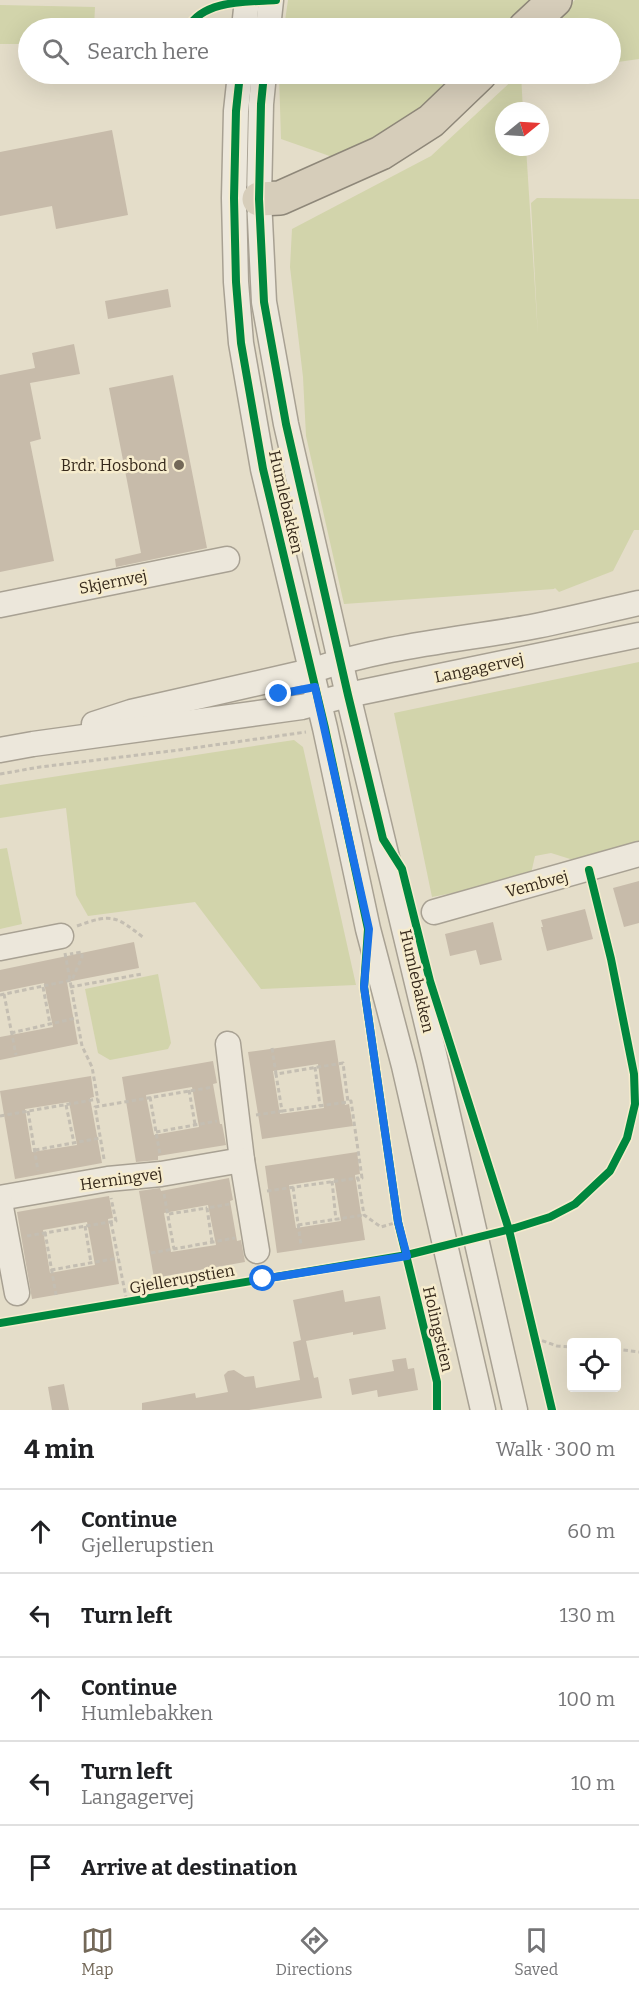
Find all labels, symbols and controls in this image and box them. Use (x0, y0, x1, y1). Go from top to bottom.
search box (18, 18, 621, 84)
icon: search (39, 35, 72, 68)
text: Search here (87, 38, 209, 65)
north arrow (495, 102, 549, 156)
street label: Humlebakken (265, 448, 307, 556)
place label: Brdr. Hosbond (61, 456, 168, 475)
marker: Brdr. Hosbond (172, 458, 186, 472)
street label: Skjernvej (77, 566, 149, 598)
street label: Langagervej (433, 649, 525, 687)
route end (265, 680, 291, 706)
street label: Vembvej (504, 867, 570, 901)
street label: Humlebakken (396, 927, 438, 1035)
street label: Herningvej (79, 1164, 163, 1194)
street label: Gjellerupstien (128, 1260, 236, 1298)
route start (249, 1265, 275, 1291)
street label: Holingstien (419, 1284, 457, 1374)
map controls (567, 1338, 621, 1392)
button: locate (567, 1338, 621, 1392)
text: 4 min (24, 1434, 94, 1465)
text: Walk · 300 m (496, 1437, 615, 1461)
text: Continue (81, 1506, 177, 1533)
icon: ahead (24, 1515, 57, 1548)
text: 60 m (567, 1519, 615, 1543)
text: Gjellerupstien (81, 1533, 214, 1557)
icon: left (24, 1599, 57, 1632)
text: Turn left (81, 1602, 173, 1629)
text: 130 m (560, 1603, 615, 1627)
text: Continue (81, 1674, 177, 1701)
icon: ahead (24, 1683, 57, 1716)
text: 100 m (558, 1687, 615, 1711)
text: Humlebakken (81, 1701, 213, 1725)
text: Turn left (81, 1758, 173, 1785)
icon: left (24, 1767, 57, 1800)
text: 10 m (571, 1771, 615, 1795)
text: Langagervej (81, 1785, 194, 1809)
icon: arrive (24, 1851, 57, 1884)
text: Arrive at destination (81, 1854, 297, 1881)
tab: Map (81, 1924, 114, 1979)
tab: Directions (276, 1924, 353, 1979)
tab: Saved (514, 1924, 558, 1979)

